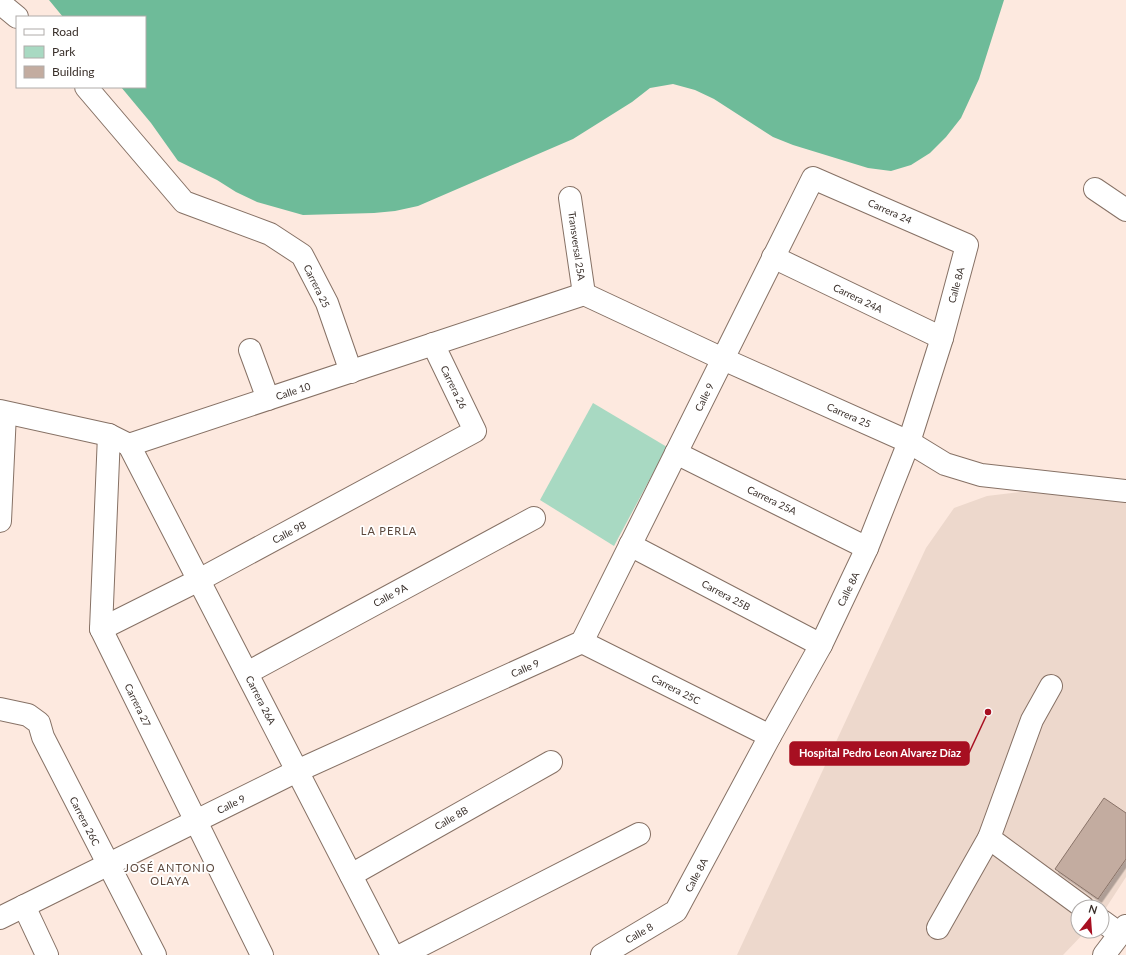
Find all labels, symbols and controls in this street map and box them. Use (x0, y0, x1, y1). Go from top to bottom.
legend (16, 16, 146, 88)
text: Road (52, 24, 79, 39)
text: Park (52, 44, 76, 59)
text: Building (52, 64, 95, 79)
street label: Carrera 24 (866, 196, 914, 226)
street label: Transversal 25A (566, 211, 588, 282)
street label: Carrera 25 (301, 262, 333, 310)
street label: Calle 8A (945, 265, 967, 304)
street label: Carrera 24A (831, 281, 885, 315)
street label: Carrera 26 (438, 363, 470, 411)
street label: Calle 10 (274, 380, 312, 402)
street label: Calle 9 (692, 381, 716, 413)
street label: Carrera 25 (825, 400, 873, 430)
street label: Carrera 25A (745, 483, 799, 517)
street label: Calle 9B (270, 518, 308, 546)
district label: LA PERLA (361, 524, 417, 537)
street label: Calle 8A (835, 570, 862, 608)
street label: Carrera 25B (700, 577, 752, 613)
street label: Calle 9A (371, 581, 409, 609)
street label: Calle 9 (509, 656, 541, 680)
street label: Carrera 25C (649, 672, 703, 707)
street label: Carrera 26A (244, 673, 279, 727)
street label: Carrera 27 (122, 681, 154, 729)
callout: Hospital Pedro Leon Alvarez Díaz (790, 742, 969, 765)
text: Hospital Pedro Leon Alvarez Díaz (799, 746, 961, 759)
street label: Calle 9 (215, 792, 247, 816)
street label: Carrera 26C (68, 794, 103, 848)
street label: Calle 8B (432, 804, 470, 832)
street label: Calle 8A (682, 856, 710, 894)
district label: JOSÉ ANTONIO OLAYA (124, 861, 216, 887)
north arrow (1070, 899, 1110, 939)
text: N (1087, 902, 1099, 916)
street label: Calle 8 (623, 920, 655, 946)

